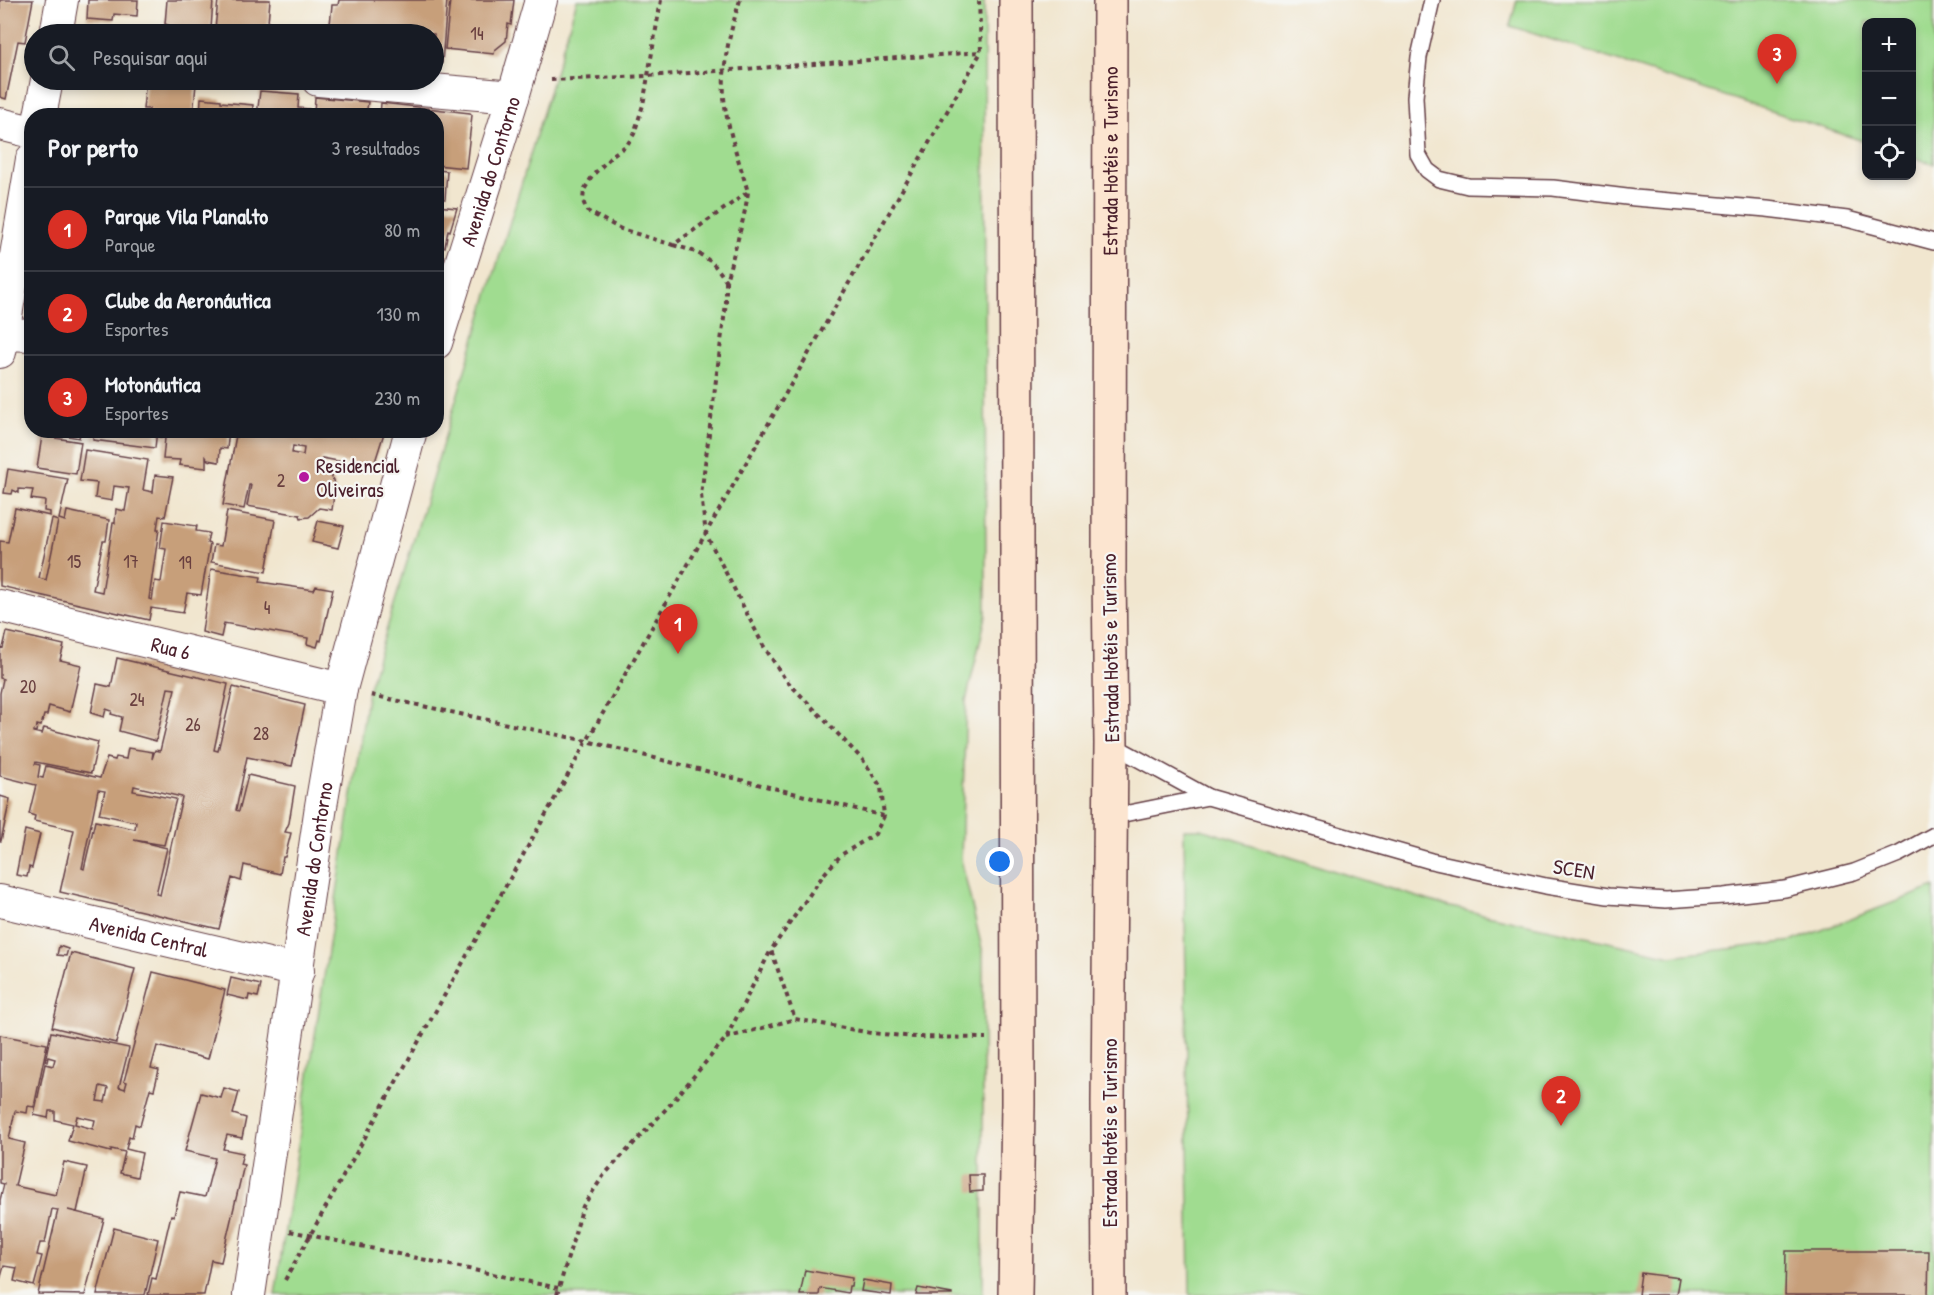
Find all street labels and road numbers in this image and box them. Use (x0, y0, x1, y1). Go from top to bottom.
street label: Estrada Hotéis e Turismo (1095, 67, 1124, 255)
street label: Avenida do Contorno (453, 93, 527, 250)
street label: Estrada Hotéis e Turismo (1094, 553, 1126, 743)
street label: Rua 6 (148, 629, 194, 666)
street label: Avenida do Contorno (288, 780, 339, 938)
street label: SCEN (1551, 851, 1597, 887)
street label: Avenida Central (87, 908, 212, 964)
street label: Estrada Hotéis e Turismo (1095, 1039, 1124, 1227)

